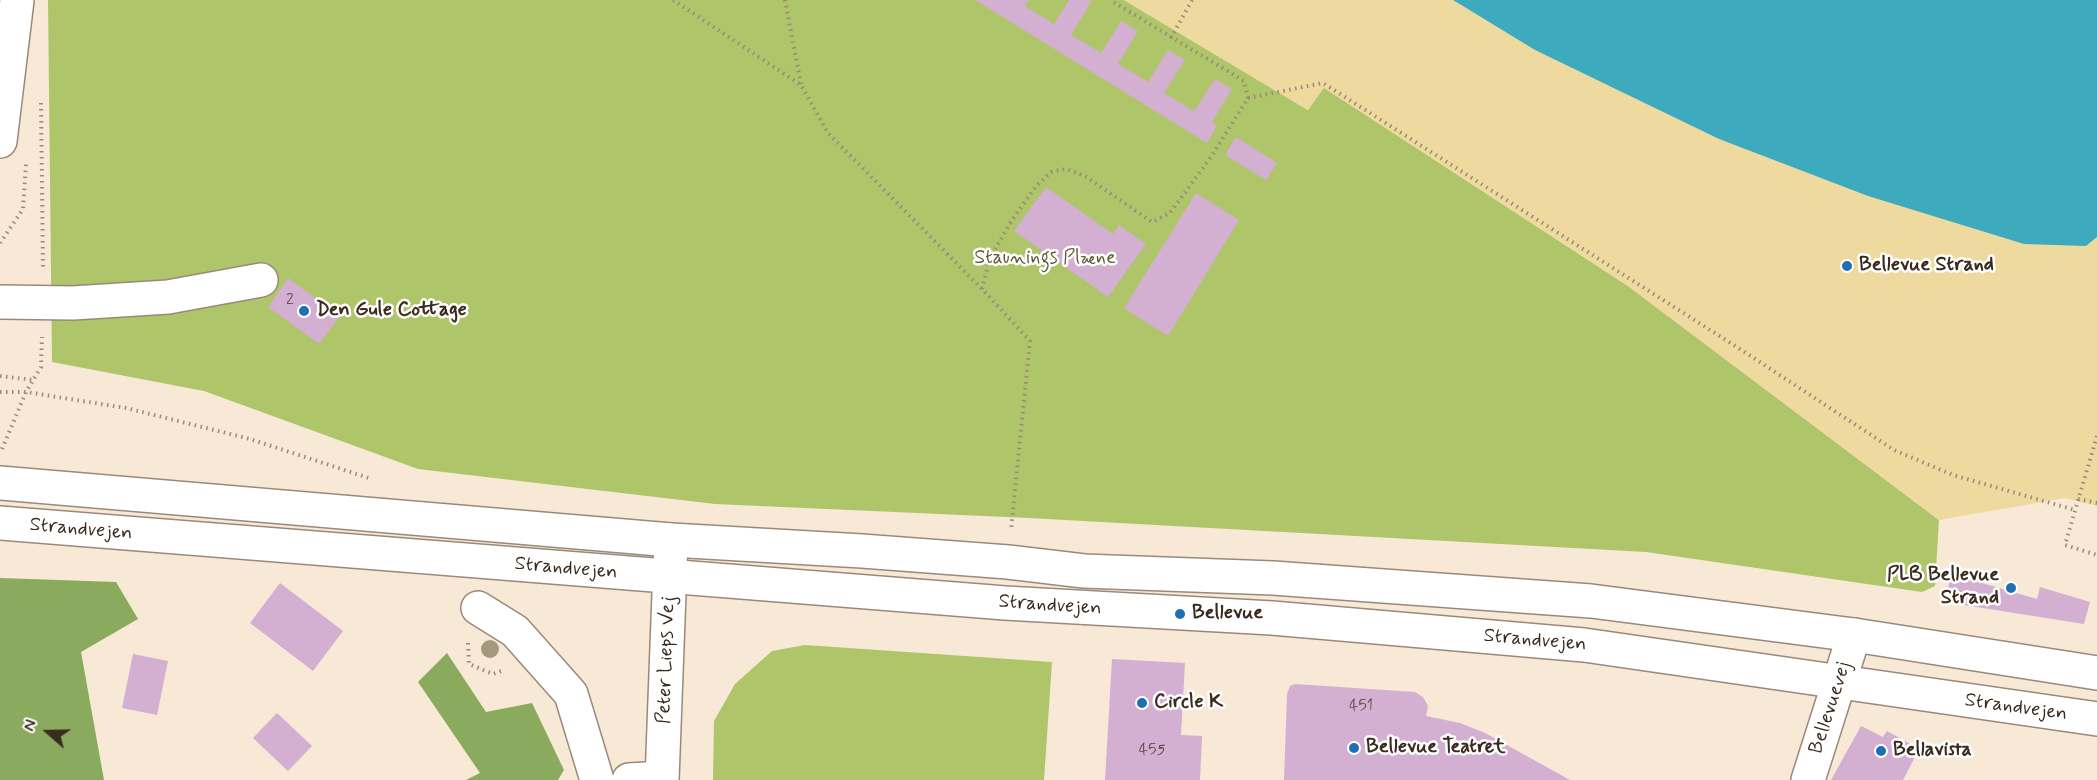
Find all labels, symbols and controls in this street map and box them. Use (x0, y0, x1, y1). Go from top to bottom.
park label: Staunings Plæne (974, 247, 1116, 271)
place label: Bellevue Strand (1859, 254, 1994, 278)
marker: Bellevue Strand (1840, 259, 1854, 273)
house number: 2 (286, 291, 294, 311)
place label: Den Gule Cottage (316, 299, 467, 323)
marker: Den Gule Cottage (297, 304, 311, 318)
street label: Strandvejen (29, 514, 133, 546)
street label: Strandvejen (514, 553, 618, 585)
place label: PLB Bellevue Strand (1887, 564, 1999, 611)
marker: PLB Bellevue Strand (2004, 581, 2018, 595)
street label: Strandvejen (998, 590, 1102, 622)
street label: Peter Lieps Vej (653, 596, 681, 724)
place label: Bellevue (1192, 602, 1263, 626)
marker: Bellevue (1173, 607, 1187, 621)
street label: Strandvejen (1483, 625, 1587, 657)
street label: Bellevuevej (1805, 659, 1857, 757)
street label: Strandvejen (1963, 689, 2069, 727)
place label: Circle K (1154, 691, 1223, 715)
marker: Circle K (1135, 696, 1149, 710)
house number: 451 (1349, 697, 1373, 717)
north arrow (18, 702, 78, 762)
text: N (19, 717, 42, 734)
place label: Bellevue Teatret (1366, 736, 1505, 760)
place label: Bellavista (1893, 739, 1972, 763)
house number: 455 (1139, 741, 1165, 761)
marker: Bellevue Teatret (1347, 741, 1361, 755)
marker: Bellavista (1874, 744, 1888, 758)

